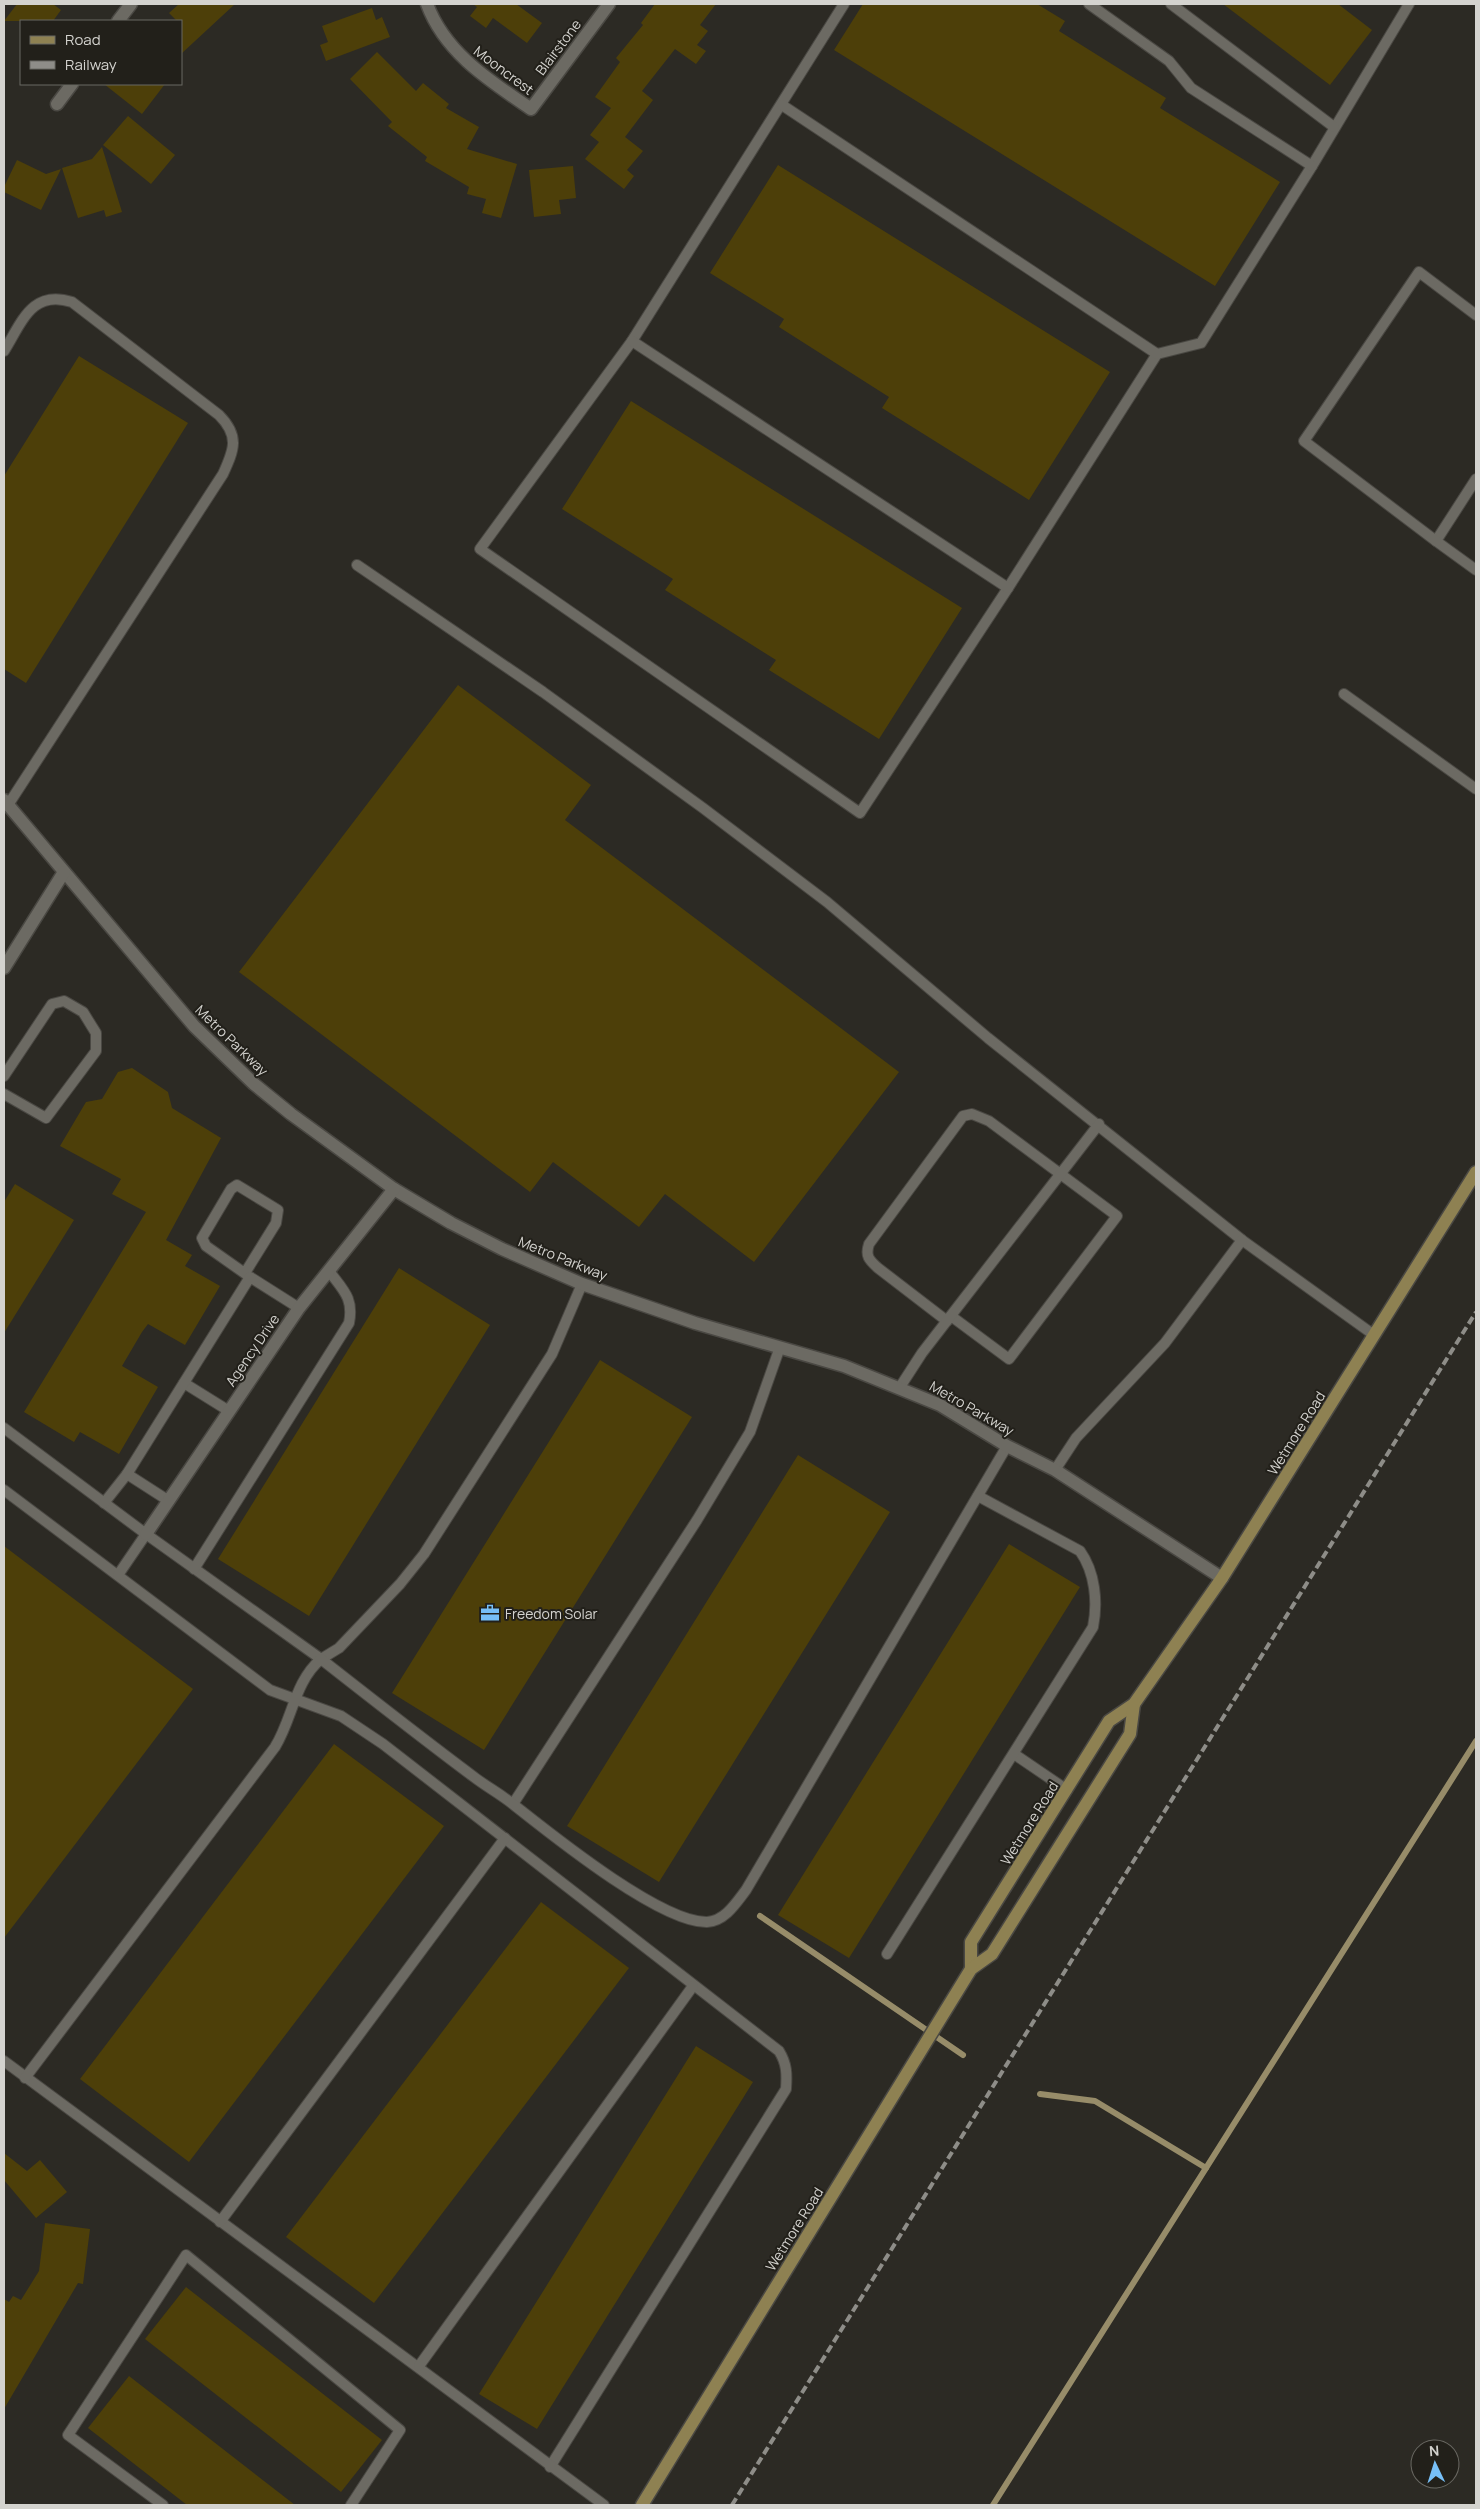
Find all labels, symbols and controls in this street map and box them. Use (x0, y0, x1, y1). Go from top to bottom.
street label: Blairstone (531, 15, 585, 79)
legend (20, 20, 182, 85)
text: Road (65, 29, 101, 50)
street label: Mooncrest (470, 41, 538, 99)
text: Railway (65, 54, 117, 75)
street label: Metro Parkway (191, 1000, 273, 1080)
street label: Metro Parkway (516, 1231, 611, 1285)
street label: Agency Drive (221, 1310, 283, 1390)
street label: Metro Parkway (926, 1376, 1018, 1440)
street label: Wetmore Road (1263, 1388, 1329, 1478)
office icon: Freedom Solar (479, 1602, 501, 1624)
place label: Freedom Solar (505, 1604, 598, 1623)
street label: Wetmore Road (996, 1778, 1062, 1868)
street label: Wetmore Road (761, 2184, 827, 2274)
north arrow (1410, 2439, 1460, 2489)
text: N (1428, 2441, 1440, 2460)

